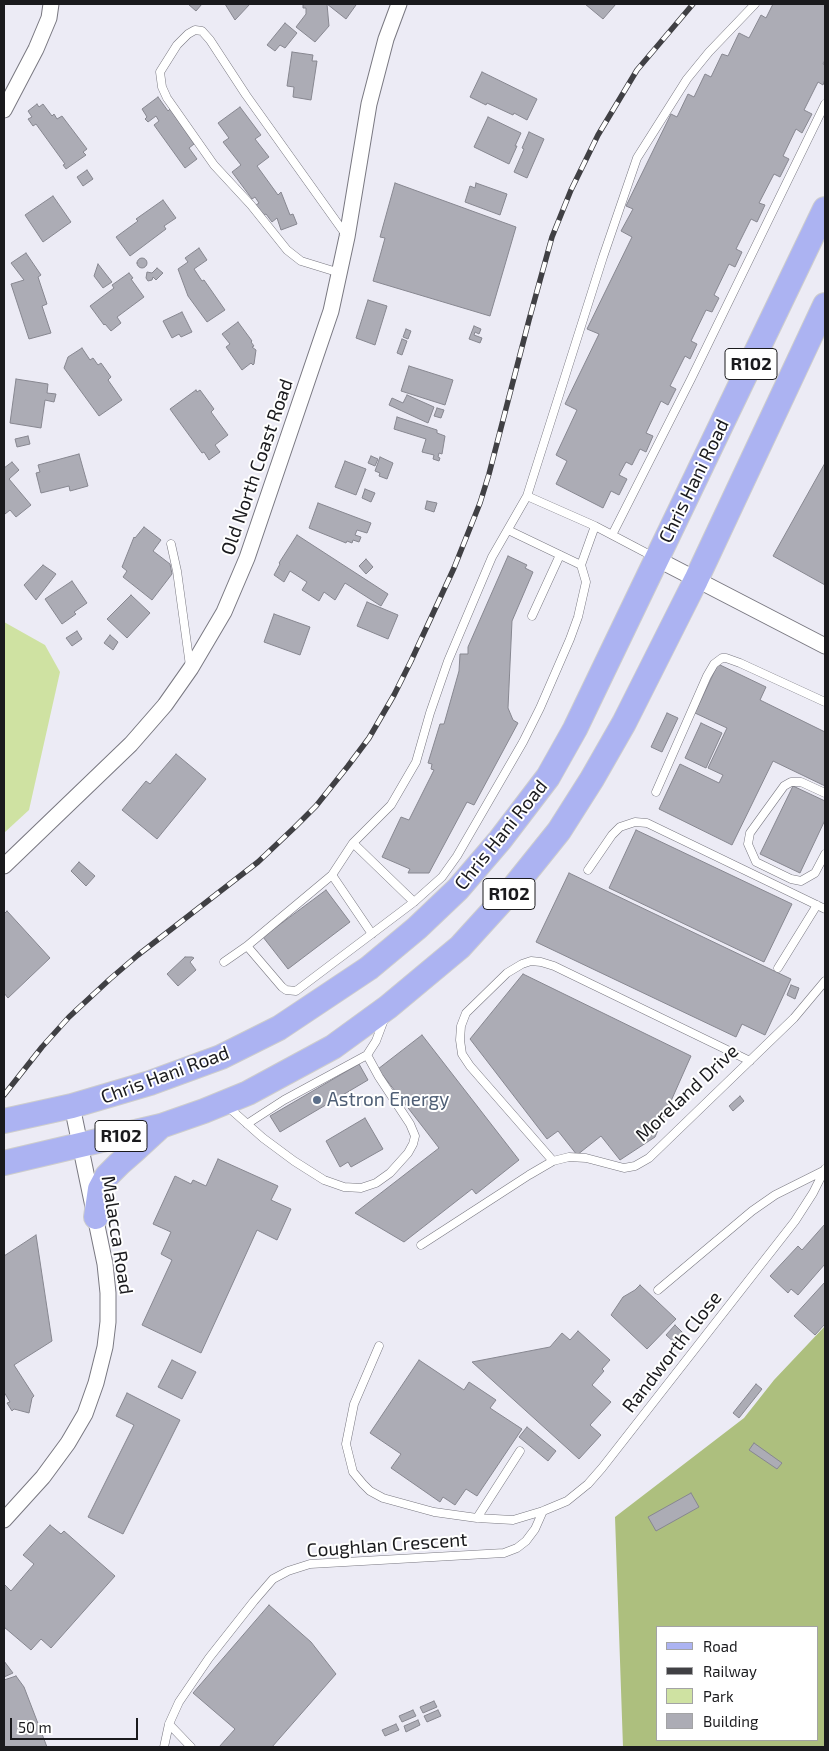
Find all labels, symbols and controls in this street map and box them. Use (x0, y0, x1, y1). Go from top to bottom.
road number: R102 (725, 348, 777, 379)
street label: Old North Coast Road (216, 376, 298, 558)
street label: Chris Hani Road (654, 415, 734, 547)
street label: Chris Hani Road (450, 775, 552, 895)
road number: R102 (483, 879, 535, 910)
street label: Moreland Drive (631, 1040, 743, 1146)
street label: Chris Hani Road (98, 1041, 232, 1109)
place label: Astron Energy (327, 1089, 449, 1111)
marker: Astron Energy (311, 1094, 323, 1106)
road number: R102 (95, 1120, 147, 1152)
street label: Malacca Road (96, 1174, 138, 1296)
street label: Randworth Close (618, 1287, 726, 1417)
street label: Coughlan Crescent (306, 1528, 468, 1562)
legend (656, 1626, 819, 1741)
text: Road (703, 1637, 738, 1655)
text: Railway (703, 1662, 757, 1680)
text: Park (703, 1687, 734, 1705)
scale bar (12, 1708, 140, 1740)
text: Building (703, 1712, 758, 1730)
text: 50 m (18, 1718, 52, 1736)

